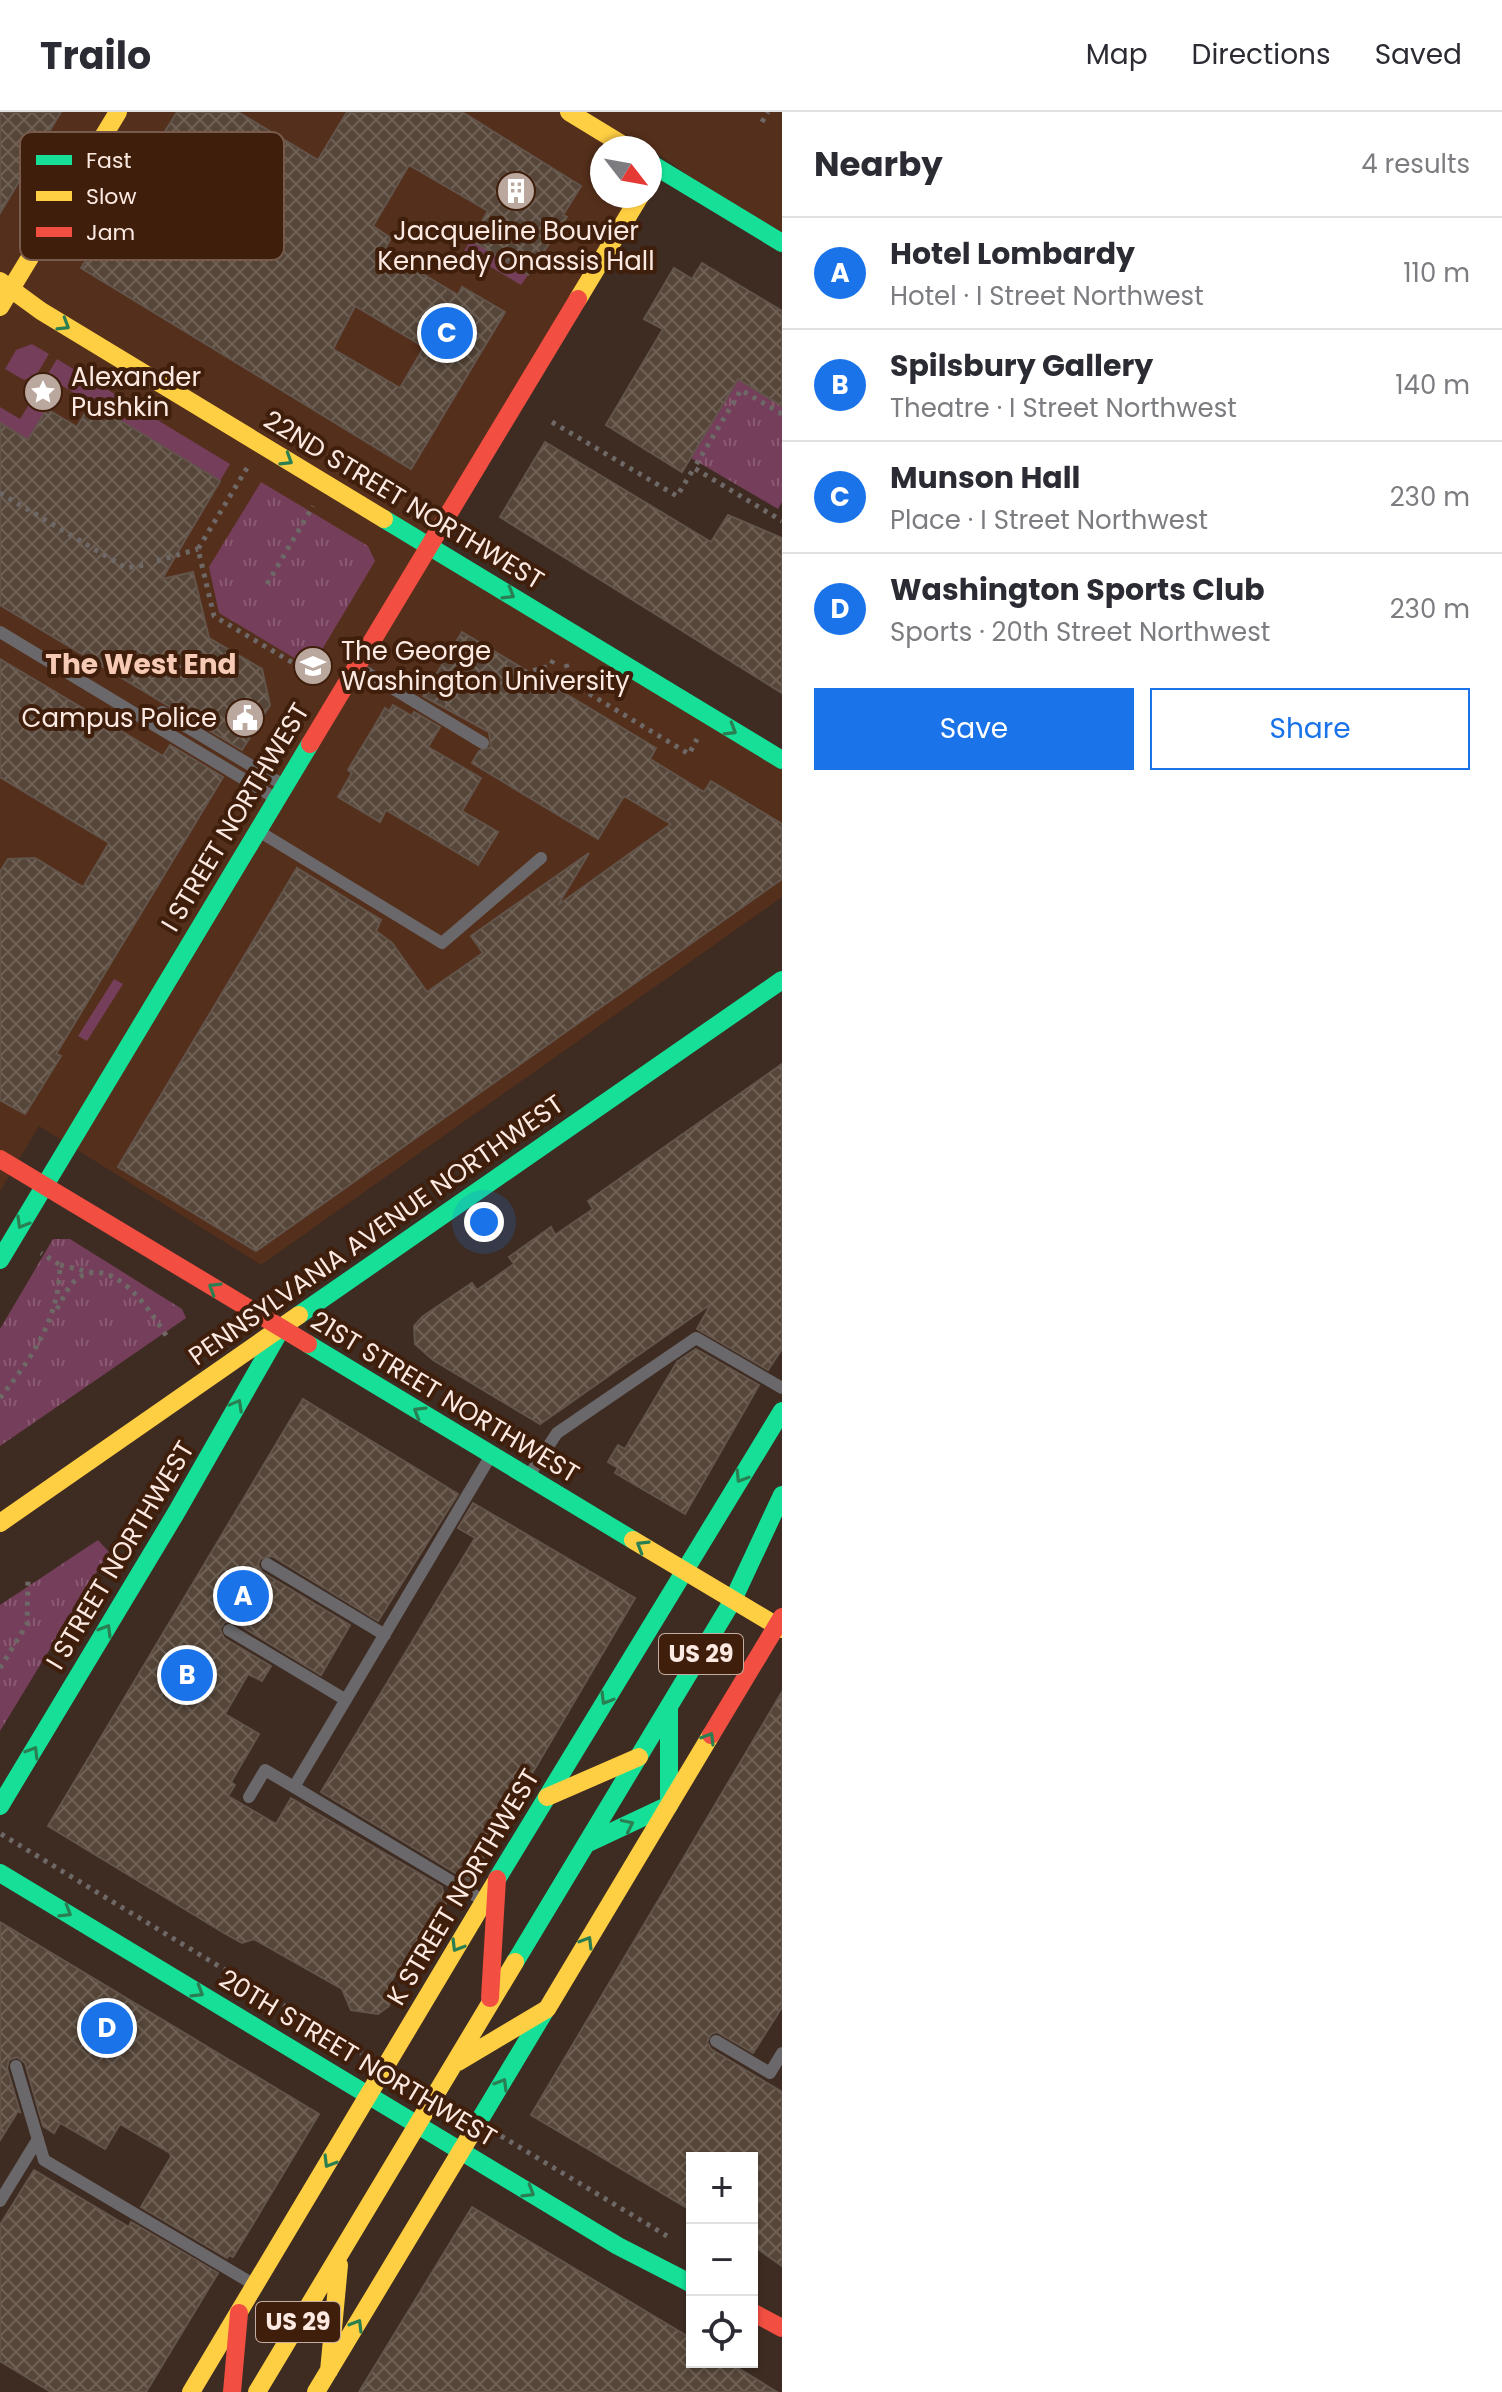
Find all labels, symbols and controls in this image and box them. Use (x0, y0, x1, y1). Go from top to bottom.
text: Trailo (40, 29, 151, 82)
text: Map (1086, 35, 1148, 74)
text: Directions (1192, 35, 1331, 74)
text: Saved (1375, 35, 1462, 74)
legend (20, 132, 284, 260)
north arrow (590, 136, 662, 208)
text: Nearby (814, 140, 943, 188)
text: Fast (86, 145, 131, 176)
text: 4 results (1361, 146, 1470, 182)
building icon: Jacqueline Bouvier Kennedy Onassis Hall (495, 170, 537, 212)
text: Slow (86, 181, 136, 212)
place label: Jacqueline Bouvier Kennedy Onassis Hall (377, 213, 655, 279)
text: Jam (86, 217, 135, 248)
text: Hotel Lombardy (890, 232, 1135, 275)
text: A (830, 255, 850, 291)
text: 110 m (1403, 255, 1470, 291)
text: Hotel · I Street Northwest (890, 278, 1204, 314)
pin: C (421, 303, 473, 363)
one-way arrow (56, 315, 70, 330)
text: Spilsbury Gallery (890, 344, 1153, 387)
place label: Alexander Pushkin (71, 359, 201, 425)
text: B (831, 367, 849, 403)
text: 140 m (1395, 367, 1470, 403)
place icon: Alexander Pushkin (22, 371, 64, 413)
text: Theatre · I Street Northwest (890, 390, 1237, 426)
street label: 22ND STREET NORTHWEST (257, 402, 551, 598)
one-way arrow (278, 450, 293, 466)
text: Munson Hall (890, 456, 1080, 499)
text: C (830, 479, 850, 515)
text: 230 m (1390, 479, 1470, 515)
text: Place · I Street Northwest (890, 502, 1208, 538)
text: Washington Sports Club (890, 568, 1265, 611)
one-way arrow (500, 584, 515, 600)
text: D (831, 591, 849, 627)
text: 230 m (1390, 591, 1470, 627)
text: Sports · 20th Street Northwest (890, 614, 1270, 650)
place label: The George Washington University (341, 633, 630, 699)
district label: The West End (45, 645, 237, 684)
school or university icon: The George Washington University (292, 645, 334, 687)
button: Save (814, 688, 1134, 770)
button: Share (1150, 688, 1470, 770)
street label: I STREET NORTHWEST (152, 696, 318, 938)
public building icon: Campus Police (224, 697, 266, 739)
place label: Campus Police (21, 700, 217, 736)
one-way arrow (722, 720, 737, 735)
street label: PENNSYLVANIA AVENUE NORTHWEST (181, 1086, 571, 1374)
your location (464, 1202, 504, 1242)
one-way arrow (16, 1214, 32, 1229)
one-way arrow (208, 1283, 223, 1298)
street label: 21ST STREET NORTHWEST (304, 1303, 586, 1491)
one-way arrow (227, 1400, 243, 1414)
one-way arrow (413, 1406, 428, 1421)
street label: I STREET NORTHWEST (37, 1434, 203, 1676)
one-way arrow (736, 1469, 751, 1483)
one-way arrow (636, 1540, 651, 1555)
pin: A (217, 1566, 269, 1626)
one-way arrow (96, 1624, 112, 1639)
road number: US 29 (659, 1634, 743, 1674)
pin: B (161, 1645, 213, 1705)
one-way arrow (600, 1690, 615, 1705)
one-way arrow (700, 1732, 715, 1747)
one-way arrow (23, 1746, 39, 1761)
street label: K STREET NORTHWEST (378, 1762, 548, 2012)
one-way arrow (619, 1819, 634, 1835)
one-way arrow (57, 1903, 71, 1918)
one-way arrow (577, 1936, 592, 1951)
one-way arrow (451, 1937, 467, 1952)
street label: 20TH STREET NORTHWEST (213, 1961, 503, 2155)
one-way arrow (189, 1982, 204, 1998)
pin: D (81, 1998, 133, 2058)
one-way arrow (492, 2078, 508, 2093)
map controls (686, 2152, 758, 2368)
button: + (686, 2152, 758, 2224)
one-way arrow (323, 2153, 339, 2168)
one-way arrow (520, 2182, 535, 2197)
button: − (686, 2224, 758, 2296)
button: locate (686, 2296, 758, 2368)
road number: US 29 (256, 2302, 340, 2342)
one-way arrow (347, 2319, 362, 2334)

